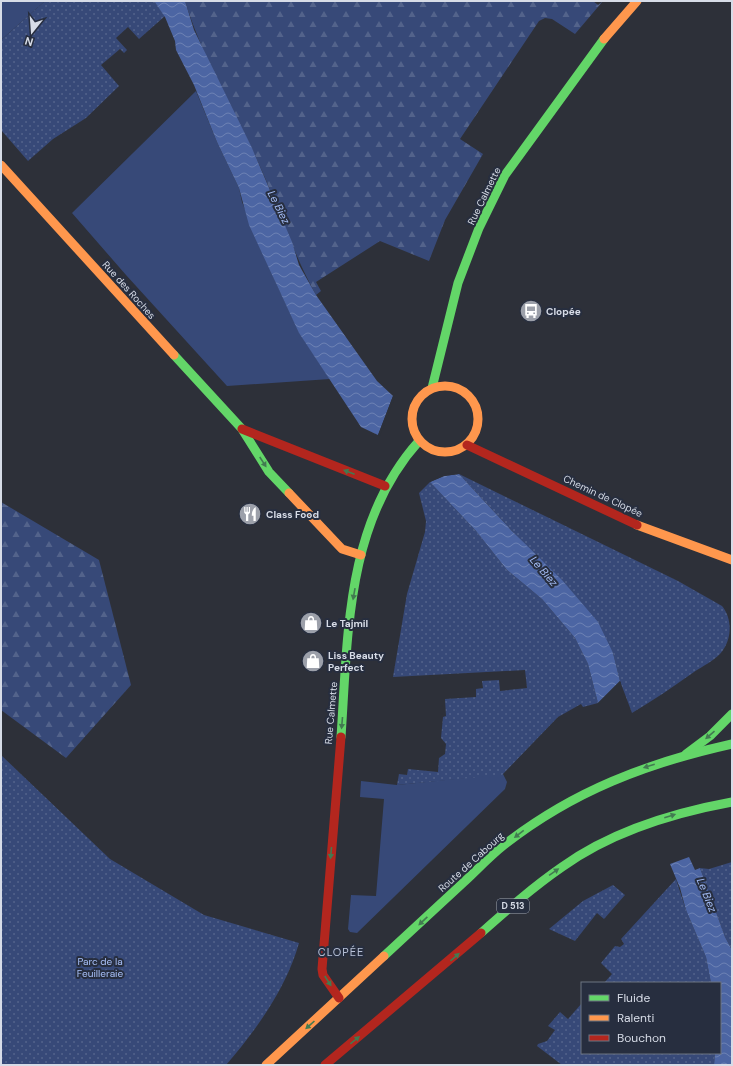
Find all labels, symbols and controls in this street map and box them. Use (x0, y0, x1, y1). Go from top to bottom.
north arrow (12, 12, 52, 52)
text: N (23, 34, 35, 49)
street label: Rue Calmette (464, 165, 504, 227)
water label: Le Biez (265, 188, 294, 227)
street label: Rue des Roches (100, 258, 158, 322)
bus stop icon: Clopée (518, 298, 544, 324)
place label: Clopée (546, 305, 581, 318)
one-way arrow (259, 457, 267, 467)
one-way arrow (342, 469, 354, 475)
street label: Chemin de Clopée (561, 472, 645, 520)
restaurant icon: Class Food (237, 501, 263, 527)
place label: Class Food (266, 508, 319, 521)
water label: Le Biez (527, 553, 562, 590)
one-way arrow (350, 588, 356, 600)
shop icon: Le Tajmil (298, 610, 324, 636)
place label: Le Tajmil (326, 617, 369, 630)
shop icon: Liss Beauty Perfect (300, 648, 326, 674)
place label: Liss Beauty Perfect (328, 649, 384, 674)
street label: Rue Calmette (322, 681, 340, 745)
one-way arrow (338, 717, 345, 729)
one-way arrow (705, 731, 715, 740)
one-way arrow (643, 763, 655, 769)
one-way arrow (665, 812, 677, 818)
street label: Route de Cabourg (436, 829, 507, 895)
one-way arrow (514, 830, 525, 838)
one-way arrow (328, 847, 335, 859)
one-way arrow (549, 869, 559, 877)
water label: Le Biez (694, 876, 720, 915)
road number: D 513 (497, 899, 529, 913)
one-way arrow (418, 916, 428, 926)
district label: CLOPÉE (318, 945, 364, 959)
one-way arrow (450, 952, 460, 961)
park label: Parc de la Feuilleraie (77, 955, 123, 980)
one-way arrow (324, 975, 331, 987)
legend (581, 982, 721, 1054)
text: Fluide (617, 990, 650, 1006)
text: Ralenti (617, 1010, 655, 1026)
one-way arrow (305, 1020, 315, 1029)
text: Bouchon (617, 1030, 666, 1046)
one-way arrow (350, 1036, 361, 1044)

